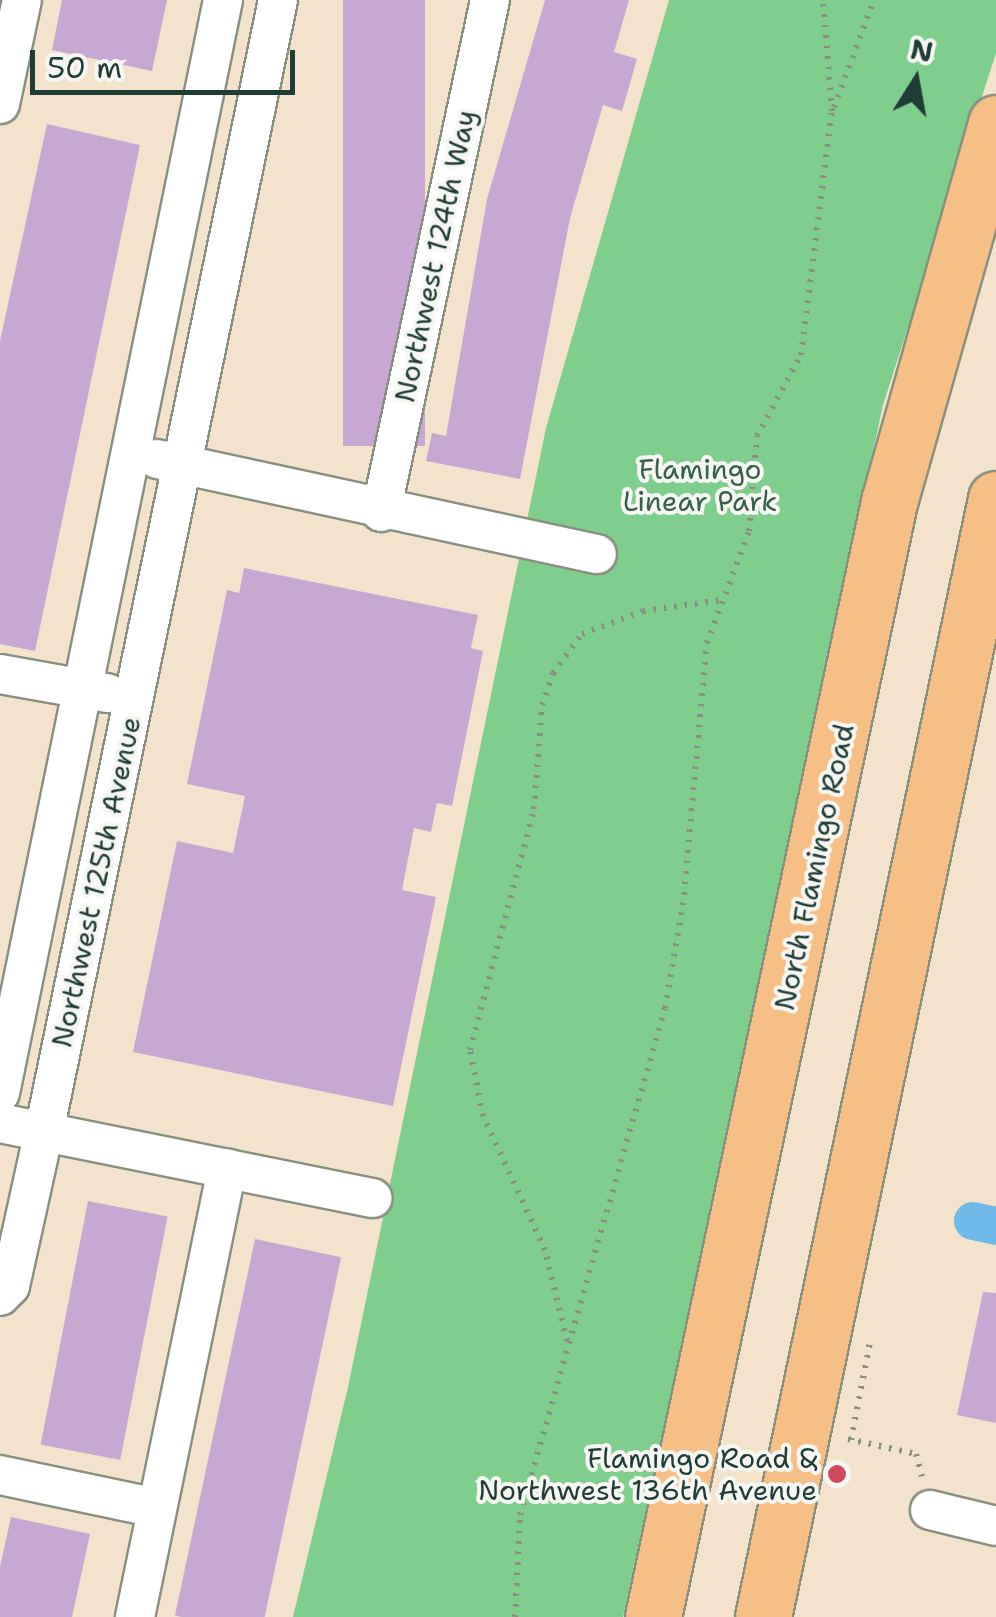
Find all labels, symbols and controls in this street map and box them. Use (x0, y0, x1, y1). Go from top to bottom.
scale bar (35, 30, 300, 92)
north arrow (866, 30, 966, 130)
text: N (907, 30, 936, 71)
text: 50 m (47, 47, 122, 88)
street label: Northwest 124th Way (388, 107, 482, 405)
park label: Flamingo Linear Park (623, 452, 777, 518)
street label: Northwest 125th Avenue (45, 714, 147, 1050)
street label: North Flamingo Road (767, 721, 861, 1013)
place label: Flamingo Road & Northwest 136th Avenue (478, 1441, 817, 1507)
marker: Flamingo Road & Northwest 136th Avenue (826, 1463, 848, 1485)

